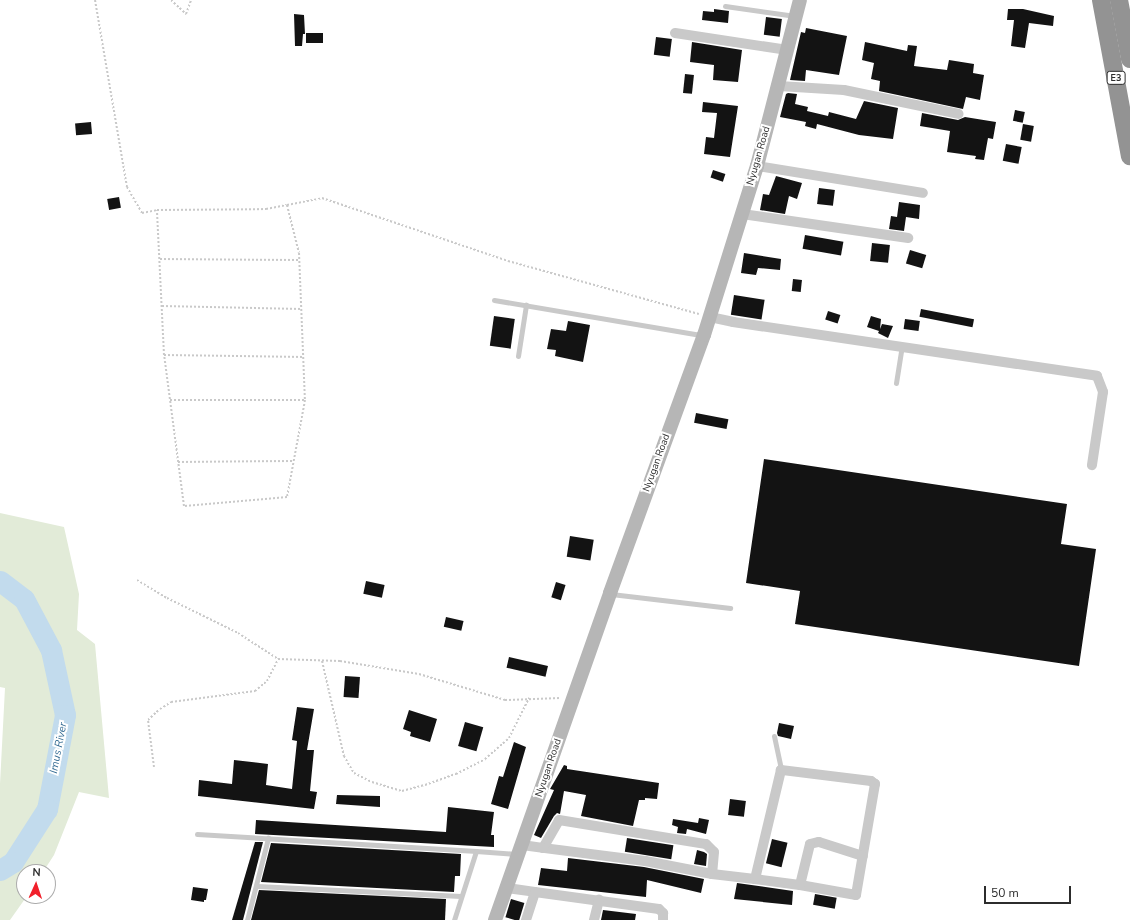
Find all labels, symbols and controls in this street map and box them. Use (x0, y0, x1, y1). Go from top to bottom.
road number: E3 (1106, 71, 1126, 85)
street label: Nyugan Road (745, 125, 773, 187)
street label: Nyugan Road (641, 432, 673, 494)
water label: Imus River (48, 721, 70, 775)
street label: Nyugan Road (533, 737, 565, 799)
north arrow (16, 864, 56, 904)
text: N (32, 865, 41, 880)
scale bar (986, 878, 1073, 904)
text: 50 m (991, 885, 1019, 901)

